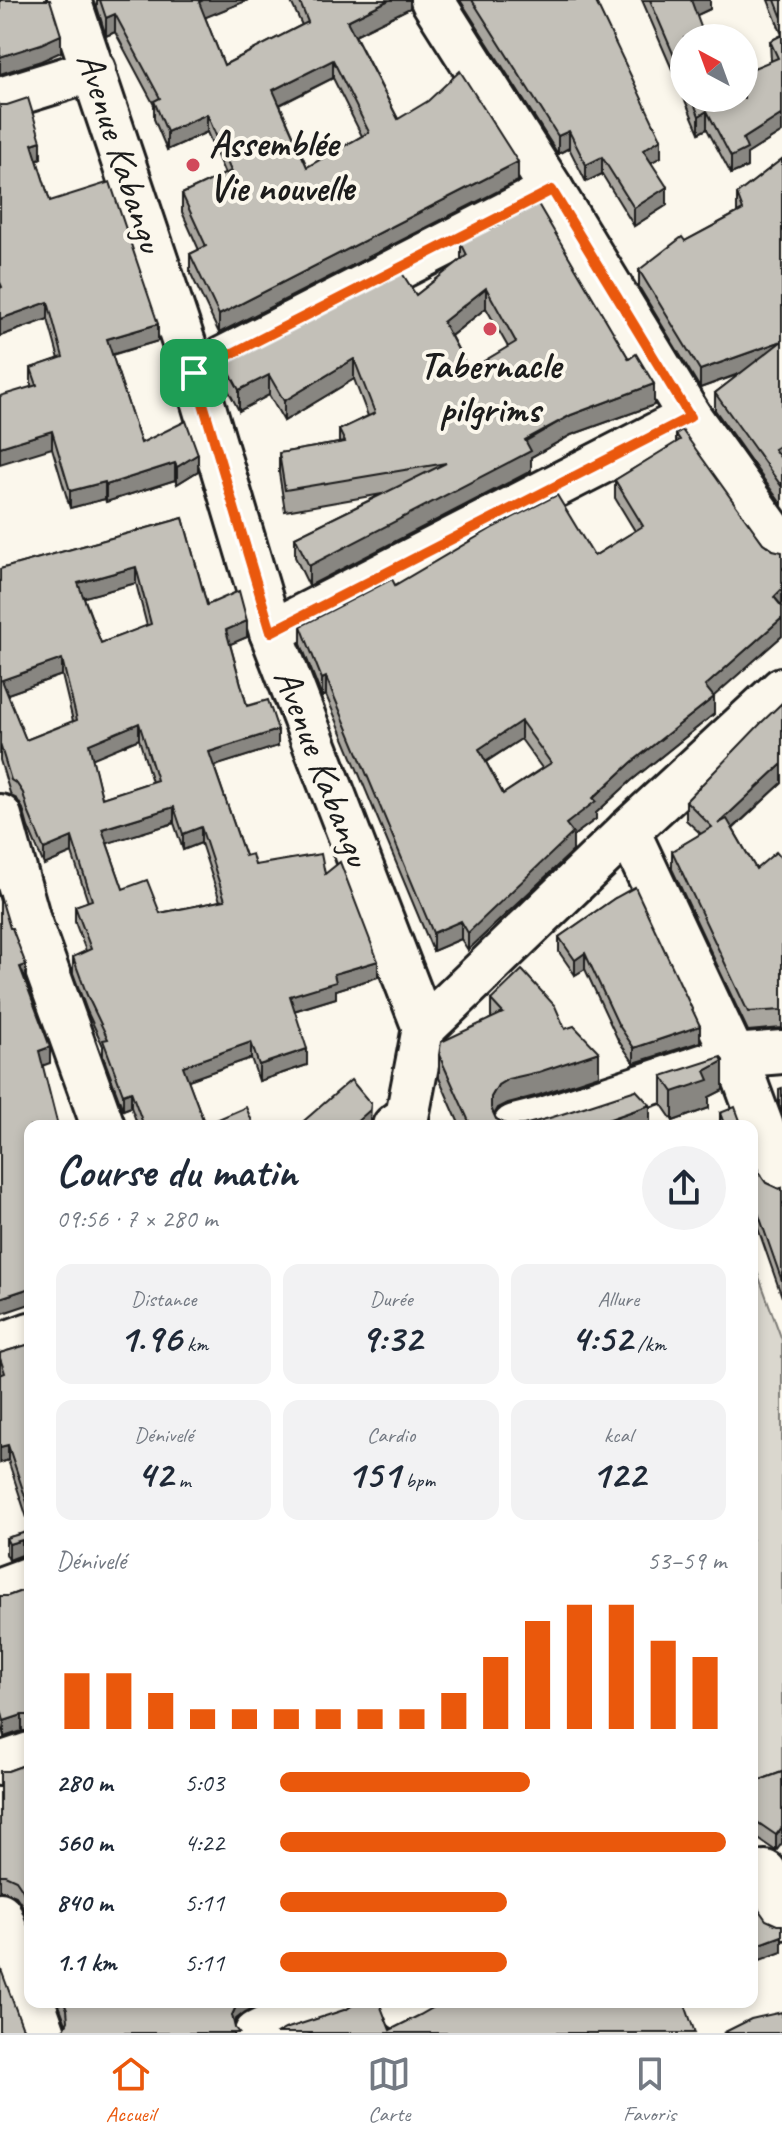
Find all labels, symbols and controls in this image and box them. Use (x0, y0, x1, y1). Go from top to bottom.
north arrow (670, 24, 758, 112)
map controls (670, 24, 758, 112)
street label: Avenue Kabangu (66, 46, 175, 260)
place label: Assemblée Vie nouvelle (209, 120, 357, 211)
marker: Assemblée Vie nouvelle (184, 156, 202, 174)
marker: Tabernacle pilgrims (481, 320, 499, 338)
pin (160, 339, 228, 407)
place label: Tabernacle pilgrims (420, 342, 564, 433)
icon: arrive (172, 351, 216, 395)
street label: Avenue Kabangu (264, 662, 382, 874)
text: Course du matin (56, 1144, 297, 1199)
button: share (642, 1146, 726, 1230)
text: 09:56 · 7 × 280 m (56, 1202, 217, 1235)
text: Distance (131, 1285, 196, 1313)
text: Durée (369, 1285, 413, 1313)
text: Allure (597, 1285, 639, 1313)
text: 1.96 (119, 1313, 181, 1363)
text: 9:32 (360, 1313, 422, 1363)
text: 4:52 (571, 1313, 632, 1363)
text: km (181, 1330, 208, 1358)
text: /km (632, 1330, 666, 1358)
text: Dénivelé (134, 1421, 193, 1449)
text: Cardio (367, 1421, 415, 1449)
text: kcal (604, 1421, 633, 1449)
text: 42 (137, 1449, 173, 1499)
text: 151 (347, 1449, 400, 1499)
text: 122 (591, 1449, 645, 1499)
text: m (173, 1466, 190, 1494)
text: bpm (400, 1466, 435, 1494)
text: Dénivelé (56, 1544, 126, 1577)
text: 53–59 m (647, 1544, 726, 1577)
text: 280 m (56, 1766, 112, 1799)
text: 5:03 (184, 1766, 224, 1799)
text: 560 m (56, 1826, 112, 1859)
text: 4:22 (184, 1826, 224, 1859)
text: 840 m (56, 1886, 112, 1919)
text: 5:11 (184, 1886, 224, 1919)
text: 1.1 km (56, 1946, 116, 1979)
text: 5:11 (184, 1946, 224, 1979)
tab: Accueil (106, 2052, 156, 2128)
tab: Carte (367, 2052, 411, 2128)
tab: Favoris (623, 2052, 676, 2128)

